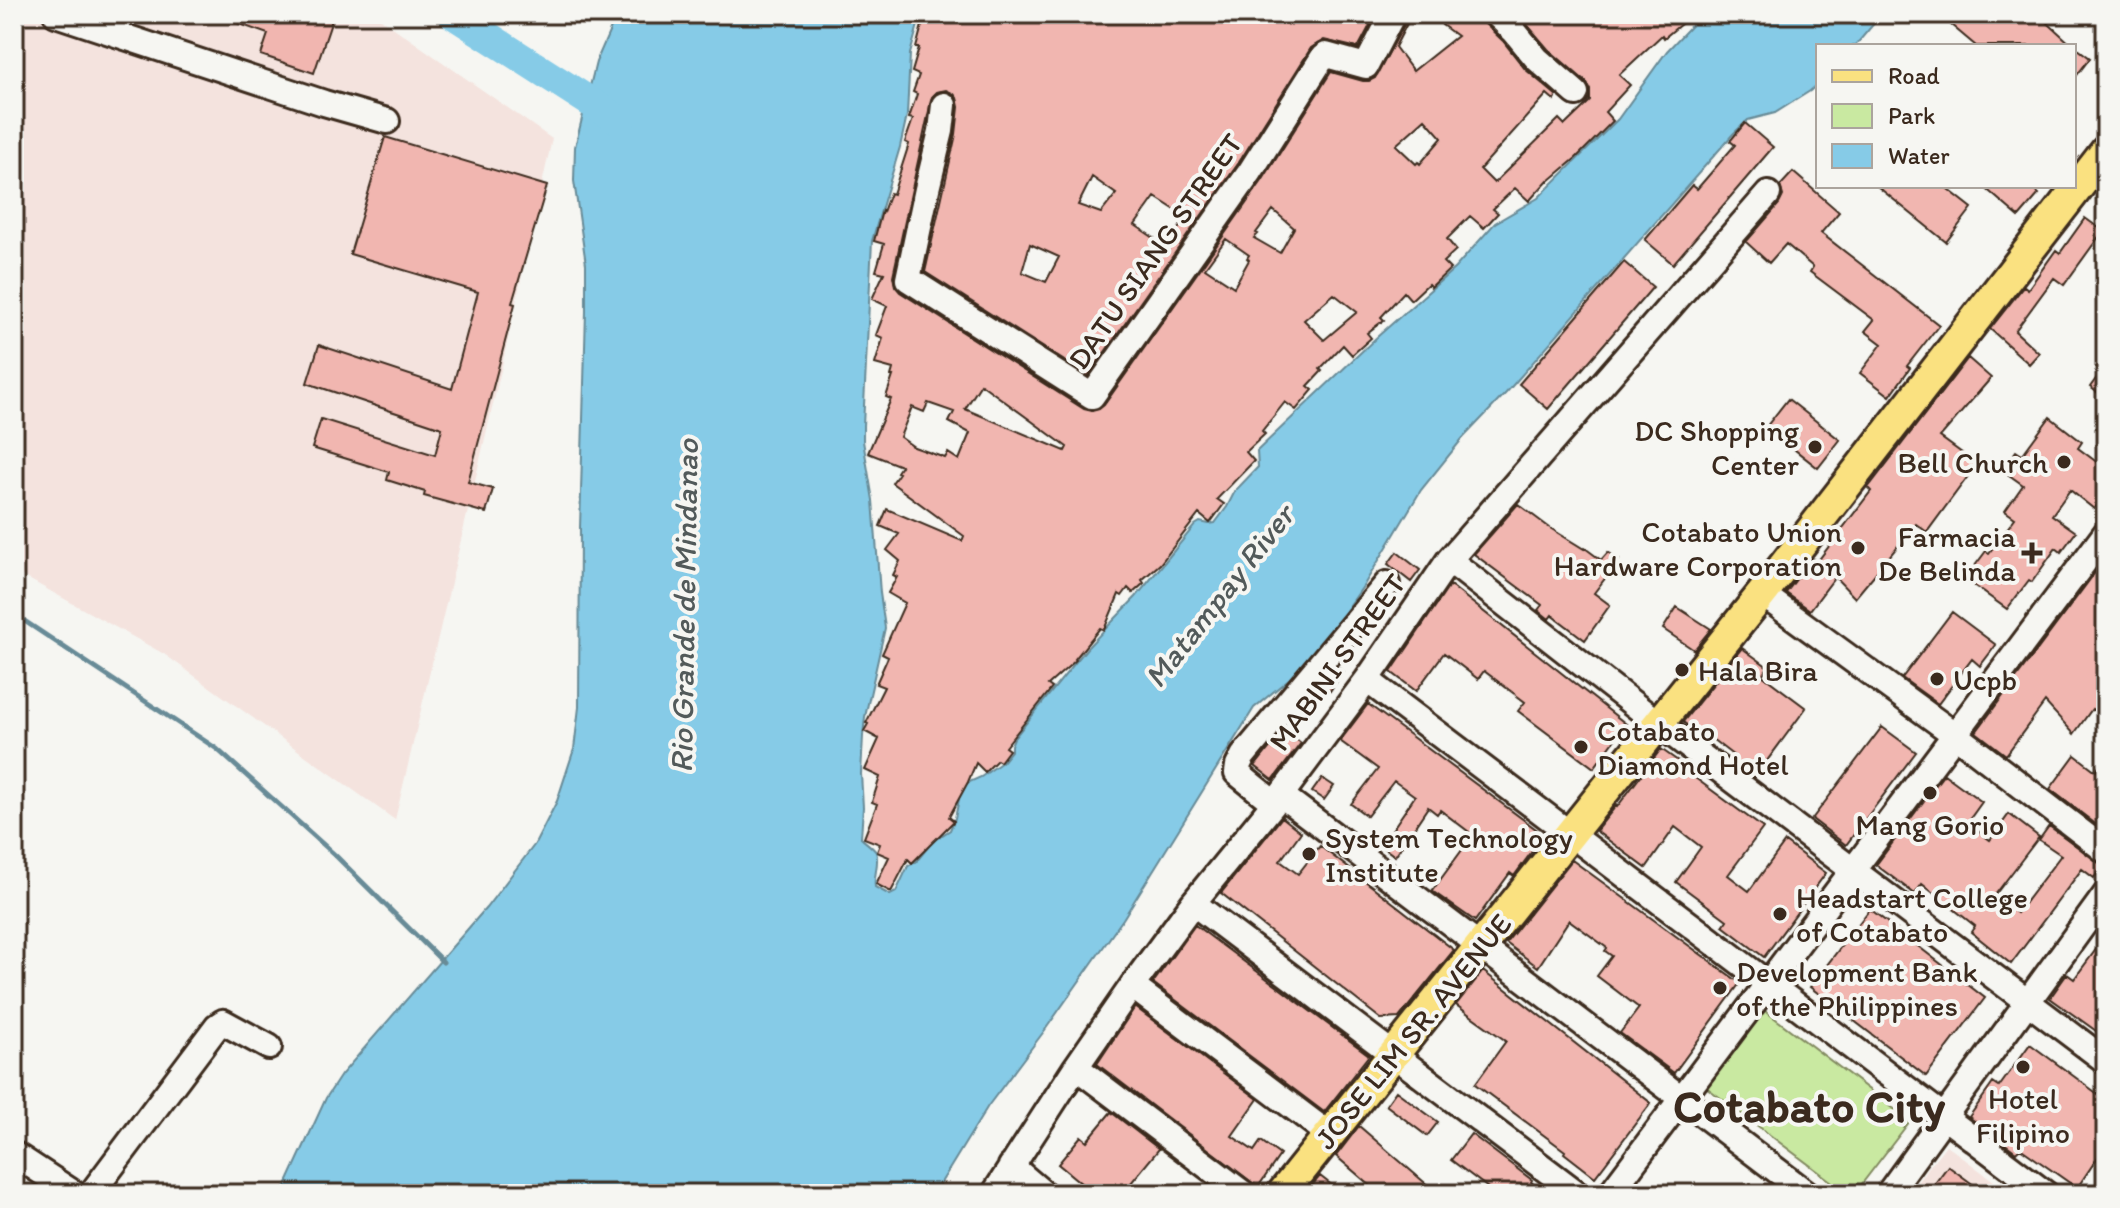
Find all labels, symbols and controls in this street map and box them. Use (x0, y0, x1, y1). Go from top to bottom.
legend (1816, 44, 2076, 188)
text: Road (1888, 61, 1940, 90)
text: Park (1888, 101, 1935, 130)
street label: DATU SIANG STREET (1060, 126, 1250, 376)
text: Water (1888, 141, 1950, 170)
place label: DC Shopping Center (1634, 412, 1800, 483)
water label: Rio Grande de Mindanao (662, 437, 706, 773)
marker: DC Shopping Center (1806, 438, 1824, 456)
place label: Bell Church (1897, 444, 2048, 481)
marker: Bell Church (2055, 453, 2073, 471)
water label: Matampay River (1136, 495, 1304, 695)
place label: Cotabato Union Hardware Corporation (1554, 513, 1842, 584)
place label: Farmacia De Belinda (1878, 518, 2016, 589)
marker: Cotabato Union Hardware Corporation (1849, 539, 1867, 557)
marker: Farmacia De Belinda (2023, 544, 2041, 562)
street label: MABINI STREET (1260, 566, 1414, 758)
place label: Hala Bira (1698, 652, 1818, 689)
marker: Hala Bira (1673, 661, 1691, 679)
place label: Ucpb (1953, 661, 2017, 698)
marker: Ucpb (1928, 670, 1946, 688)
place label: Cotabato Diamond Hotel (1597, 712, 1789, 783)
marker: Cotabato Diamond Hotel (1572, 738, 1590, 756)
marker: Mang Gorio (1921, 784, 1939, 802)
place label: Mang Gorio (1856, 806, 2004, 843)
place label: System Technology Institute (1325, 819, 1573, 890)
marker: System Technology Institute (1300, 845, 1318, 863)
place label: Headstart College of Cotabato (1796, 879, 2028, 950)
marker: Headstart College of Cotabato (1771, 905, 1789, 923)
street label: JOSE LIM SR. AVENUE (1307, 906, 1519, 1156)
place label: Development Bank of the Philippines (1736, 953, 1978, 1024)
marker: Development Bank of the Philippines (1711, 979, 1729, 997)
marker: Hotel Filipino (2014, 1058, 2032, 1076)
district label: Cotabato City (1673, 1078, 1945, 1134)
place label: Hotel Filipino (1976, 1080, 2070, 1151)

